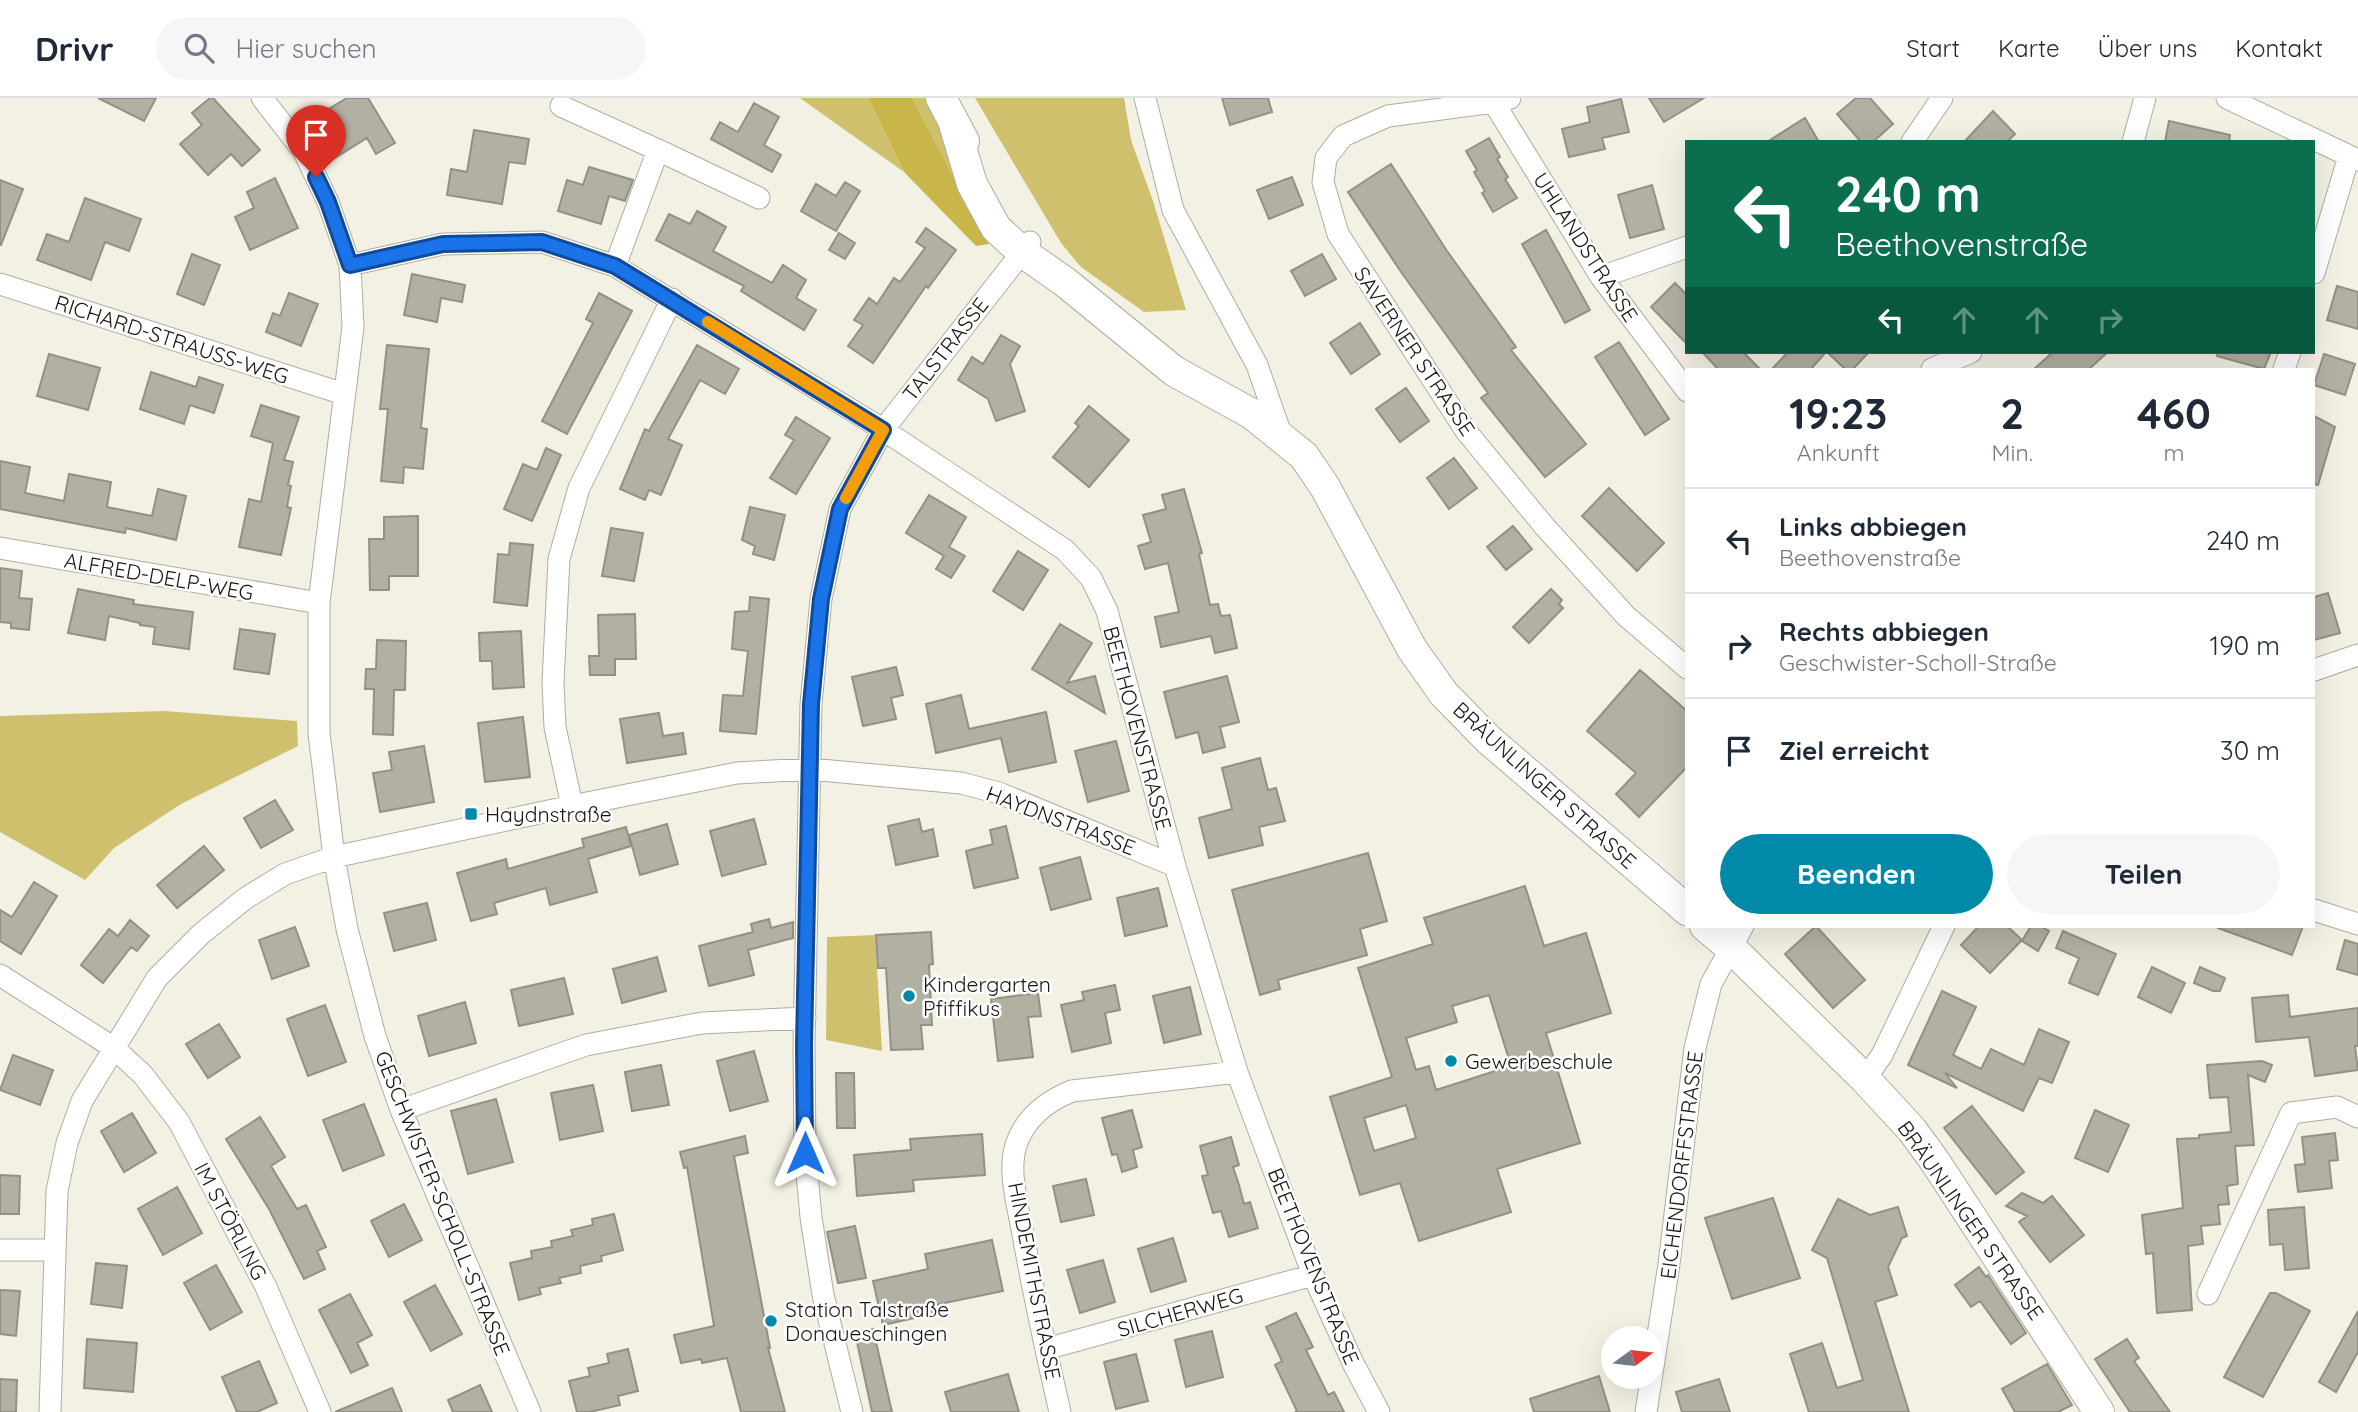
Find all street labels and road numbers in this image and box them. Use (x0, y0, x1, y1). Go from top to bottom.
street label: UHLANDSTRASSE (1528, 167, 1644, 327)
street label: SAVERNER STRASSE (1349, 262, 1481, 440)
street label: RICHARD-STRAUSS-WEG (52, 289, 292, 389)
street label: TALSTRASSE (897, 292, 993, 406)
street label: ALFRED-DELP-WEG (62, 547, 256, 605)
street label: BEETHOVENSTRASSE (1098, 623, 1178, 833)
street label: BRÄUNLINGER STRASSE (1448, 696, 1642, 874)
street label: HAYDNSTRASSE (983, 780, 1139, 860)
street label: GESCHWISTER-SCHOLL-STRASSE (370, 1047, 516, 1359)
street label: EICHENDORFFSTRASSE (1654, 1049, 1708, 1281)
street label: BRÄUNLINGER STRASSE (1892, 1115, 2050, 1325)
street label: IM STÖRLING (189, 1158, 273, 1284)
street label: BEETHOVENSTRASSE (1263, 1164, 1365, 1368)
street label: HINDEMITHSTRASSE (1003, 1180, 1067, 1382)
street label: SILCHERWEG (1114, 1282, 1246, 1342)

